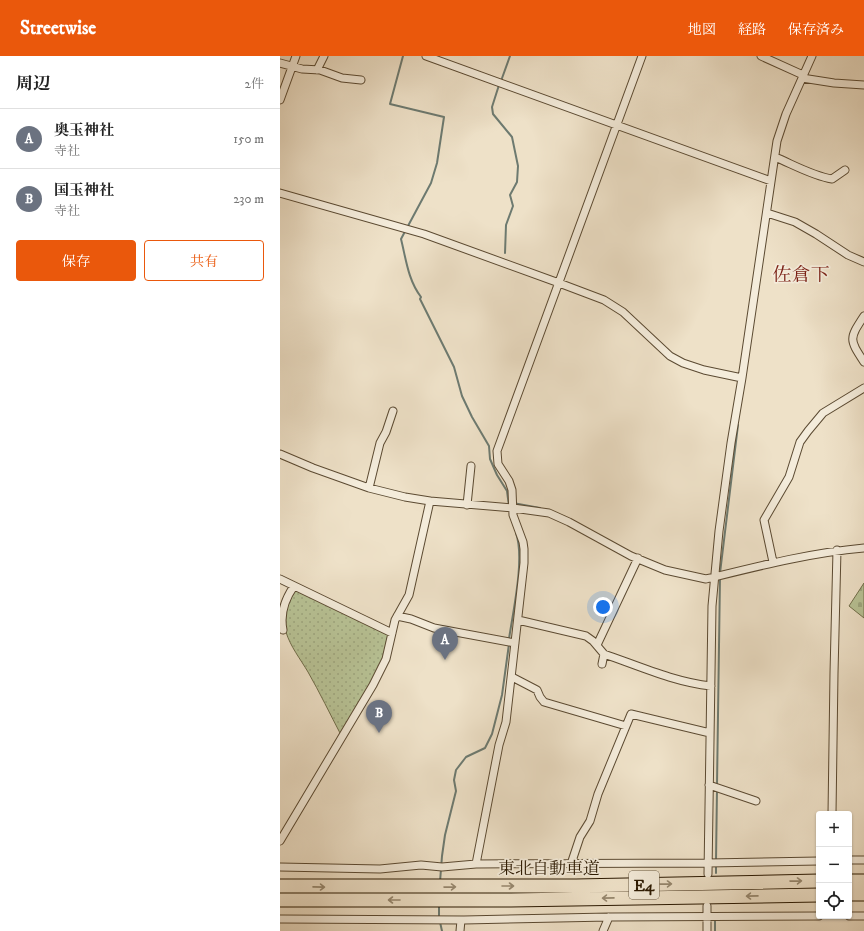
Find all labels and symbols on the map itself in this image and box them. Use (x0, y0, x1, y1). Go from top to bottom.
district label: 佐倉下 (772, 264, 830, 287)
your location (593, 597, 613, 617)
pin: A (432, 627, 458, 660)
pin: B (366, 700, 392, 733)
street label: 東北自動車道 (498, 858, 600, 880)
road number: E4 (629, 871, 659, 899)
one-way arrow (789, 877, 802, 885)
one-way arrow (659, 880, 672, 888)
one-way arrow (501, 882, 514, 890)
one-way arrow (312, 883, 325, 891)
one-way arrow (443, 883, 456, 890)
one-way arrow (746, 892, 759, 900)
one-way arrow (602, 894, 615, 902)
one-way arrow (388, 896, 401, 904)

